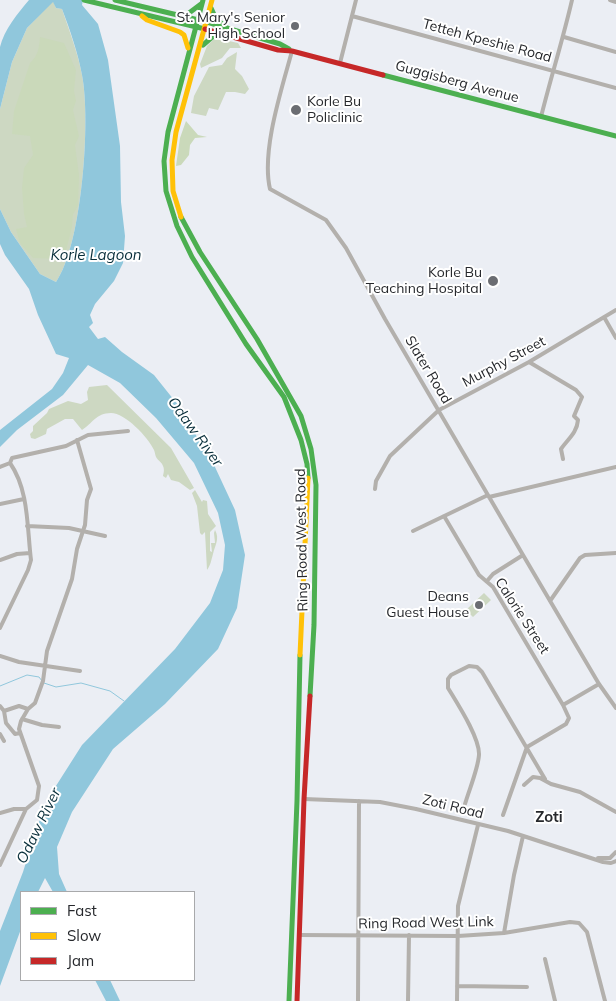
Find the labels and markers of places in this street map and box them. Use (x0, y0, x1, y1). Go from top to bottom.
place label: St. Mary's Senior High School (176, 10, 285, 42)
marker: St. Mary's Senior High School (289, 20, 301, 32)
place label: Korle Bu Policlinic (307, 94, 363, 126)
marker: Korle Bu Policlinic (289, 103, 303, 117)
place label: Korle Bu Teaching Hospital (366, 265, 482, 298)
marker: Korle Bu Teaching Hospital (486, 274, 500, 288)
place label: Deans Guest House (386, 589, 469, 622)
marker: Deans Guest House (473, 599, 485, 611)

